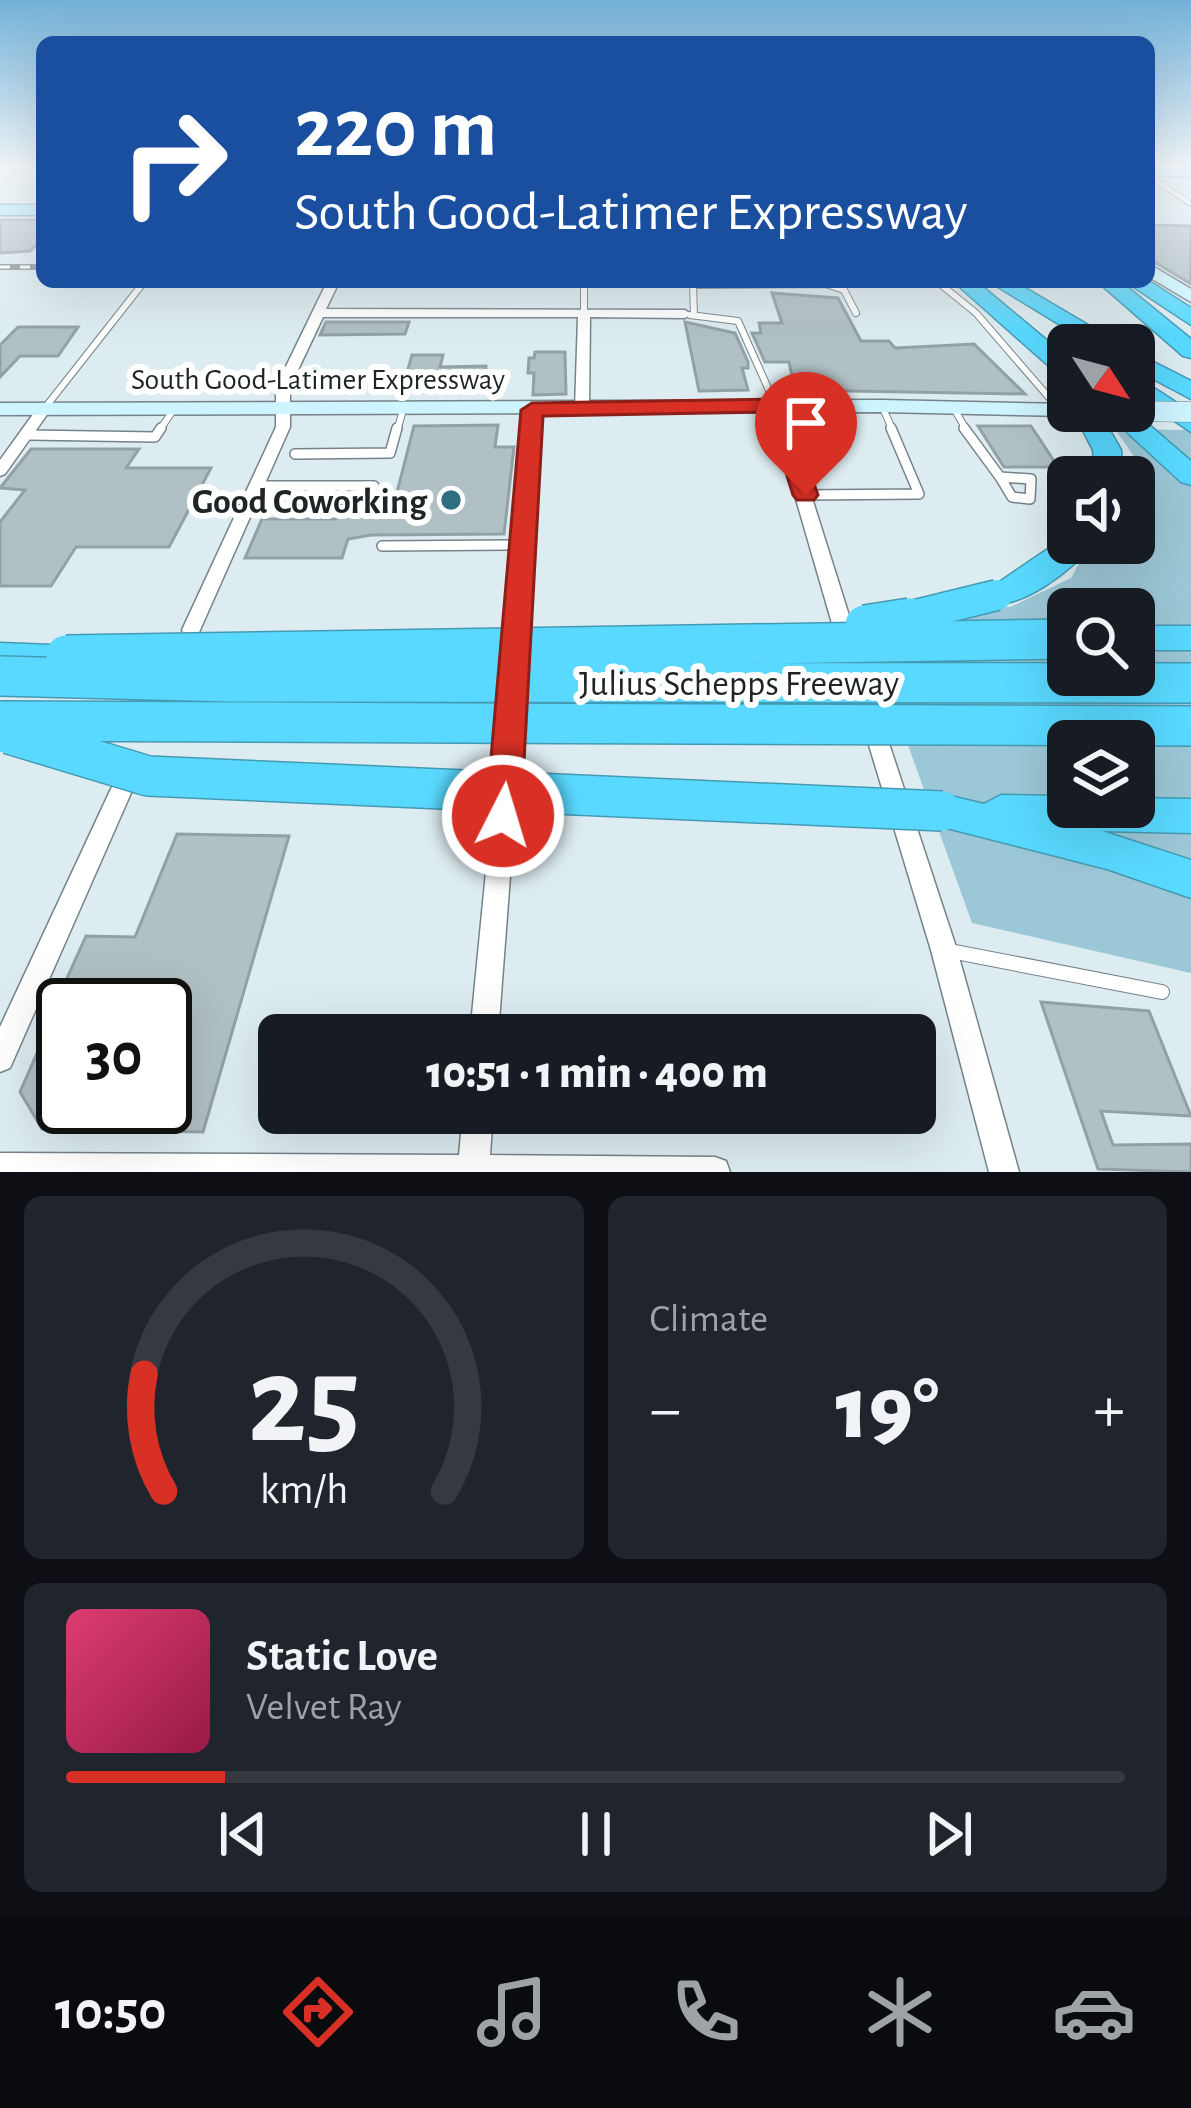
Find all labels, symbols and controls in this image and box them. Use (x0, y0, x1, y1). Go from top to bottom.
icon: right (96, 84, 252, 240)
text: 220 m (294, 88, 497, 172)
text: South Good-Latimer Expressway (294, 186, 968, 240)
north arrow (1047, 324, 1155, 432)
map controls (1047, 324, 1155, 828)
street label: South Good-Latimer Expressway (131, 365, 505, 395)
pin (755, 372, 857, 495)
icon: arrive (773, 390, 839, 456)
button: sound (1047, 456, 1155, 564)
place label: Good Coworking (192, 484, 428, 520)
marker: Good Coworking (438, 487, 464, 513)
button: search (1047, 588, 1155, 696)
street label: Julius Schepps Freeway (579, 666, 899, 702)
button: layers (1047, 720, 1155, 828)
position arrow (440, 753, 566, 879)
speed limit sign: 30 (36, 978, 192, 1134)
text: 10:51 · 1 min · 400 m (426, 1051, 768, 1096)
text: Climate (650, 1300, 768, 1339)
text: 25 (247, 1340, 360, 1465)
text: 19° (836, 1365, 939, 1455)
text: − (650, 1377, 681, 1443)
text: + (1093, 1377, 1125, 1443)
text: km/h (260, 1468, 348, 1511)
text: Static Love (246, 1634, 438, 1679)
text: Velvet Ray (246, 1688, 402, 1727)
icon: previous (210, 1801, 276, 1867)
icon: pause (563, 1801, 629, 1867)
icon: next (916, 1801, 982, 1867)
icon: directions (276, 1970, 360, 2054)
icon: music (470, 1970, 554, 2054)
icon: phone (664, 1970, 748, 2054)
icon: climate (858, 1970, 942, 2054)
icon: car (1052, 1970, 1136, 2054)
text: 10:50 (55, 1985, 166, 2039)

